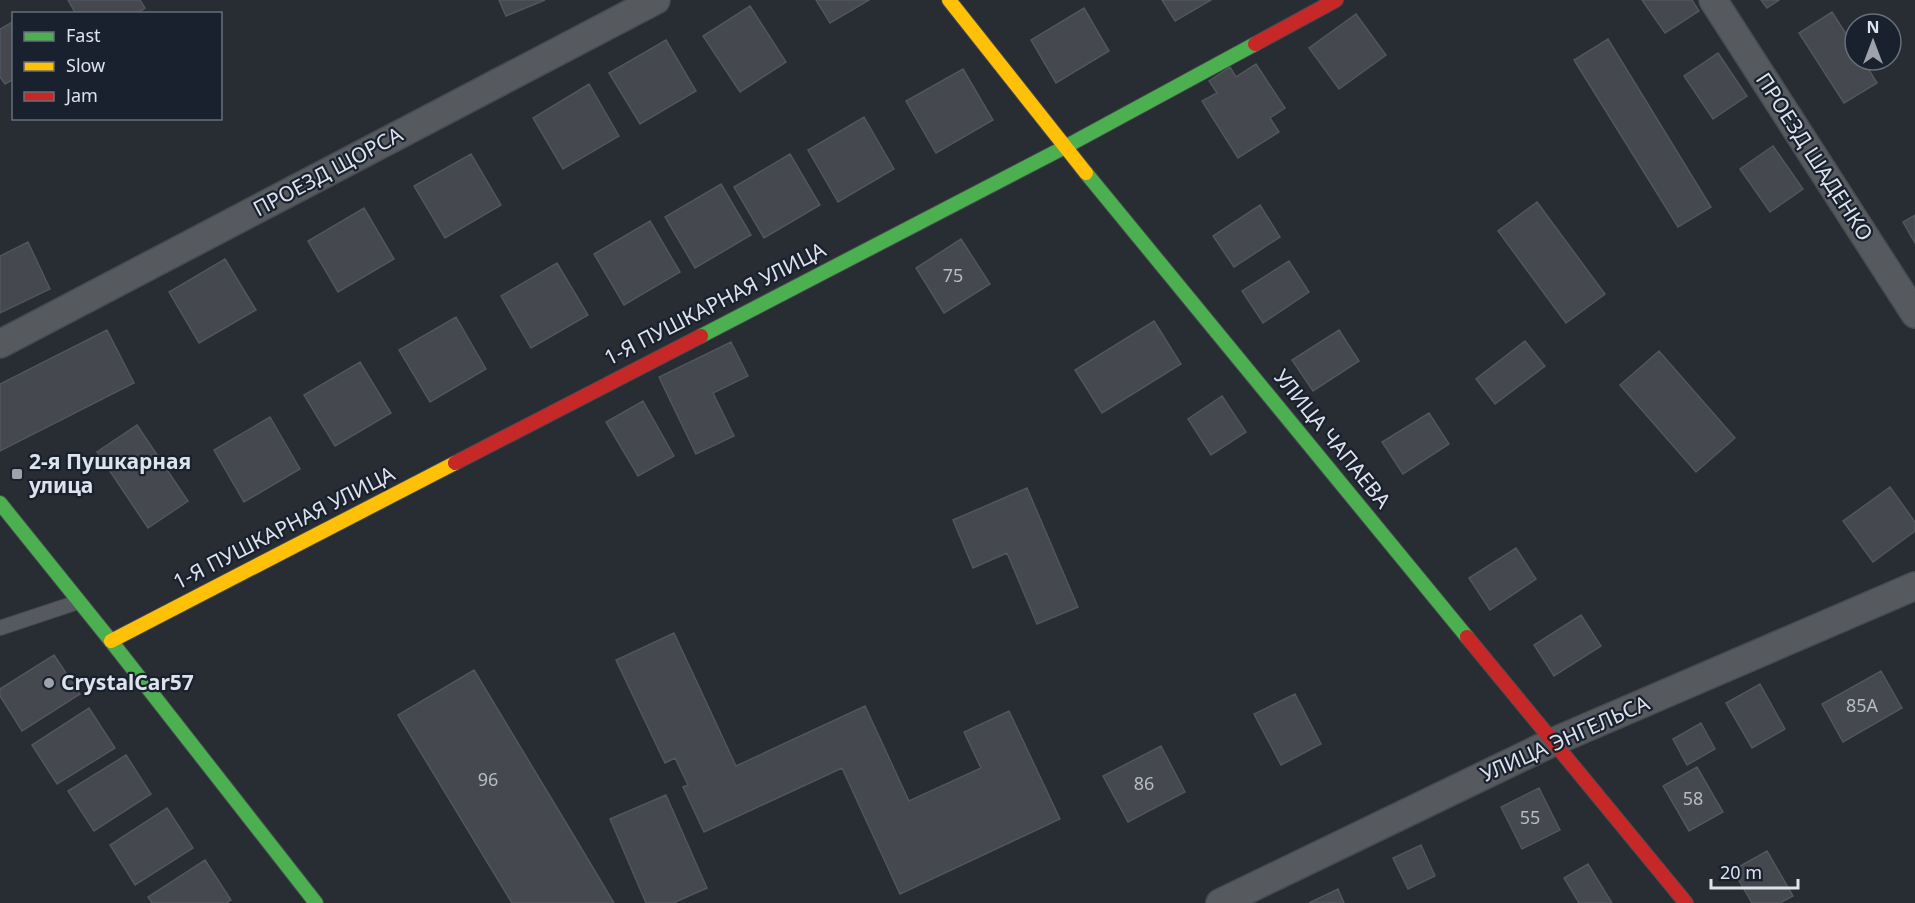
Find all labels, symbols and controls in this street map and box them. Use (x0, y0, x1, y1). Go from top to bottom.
legend (12, 12, 222, 120)
north arrow (1843, 12, 1903, 72)
text: N (1866, 16, 1880, 38)
text: Fast (66, 23, 101, 47)
text: Slow (66, 53, 105, 77)
street label: ПРОЕЗД ШАДЕНКО (1750, 67, 1880, 246)
text: Jam (64, 83, 98, 107)
street label: ПРОЕЗД ЩОРСА (248, 120, 408, 222)
street label: 1-Я ПУШКАРНАЯ УЛИЦА (599, 235, 831, 371)
house number: 75 (943, 263, 963, 287)
street label: УЛИЦА ЧАПАЕВА (1268, 363, 1398, 514)
place label: 2-я Пушкарная улица (28, 447, 191, 499)
street label: 1-Я ПУШКАРНАЯ УЛИЦА (168, 459, 400, 595)
marker: 2-я Пушкарная улица (10, 467, 24, 481)
place label: CrystalCar57 (61, 668, 194, 696)
marker: CrystalCar57 (42, 676, 56, 690)
street label: УЛИЦА ЭНГЕЛЬСА (1476, 688, 1654, 788)
house number: 85А (1846, 693, 1879, 717)
house number: 96 (478, 767, 498, 791)
house number: 86 (1134, 771, 1154, 795)
house number: 58 (1683, 786, 1703, 810)
house number: 55 (1520, 805, 1540, 829)
scale bar (1711, 852, 1798, 890)
text: 20 m (1720, 860, 1762, 884)

